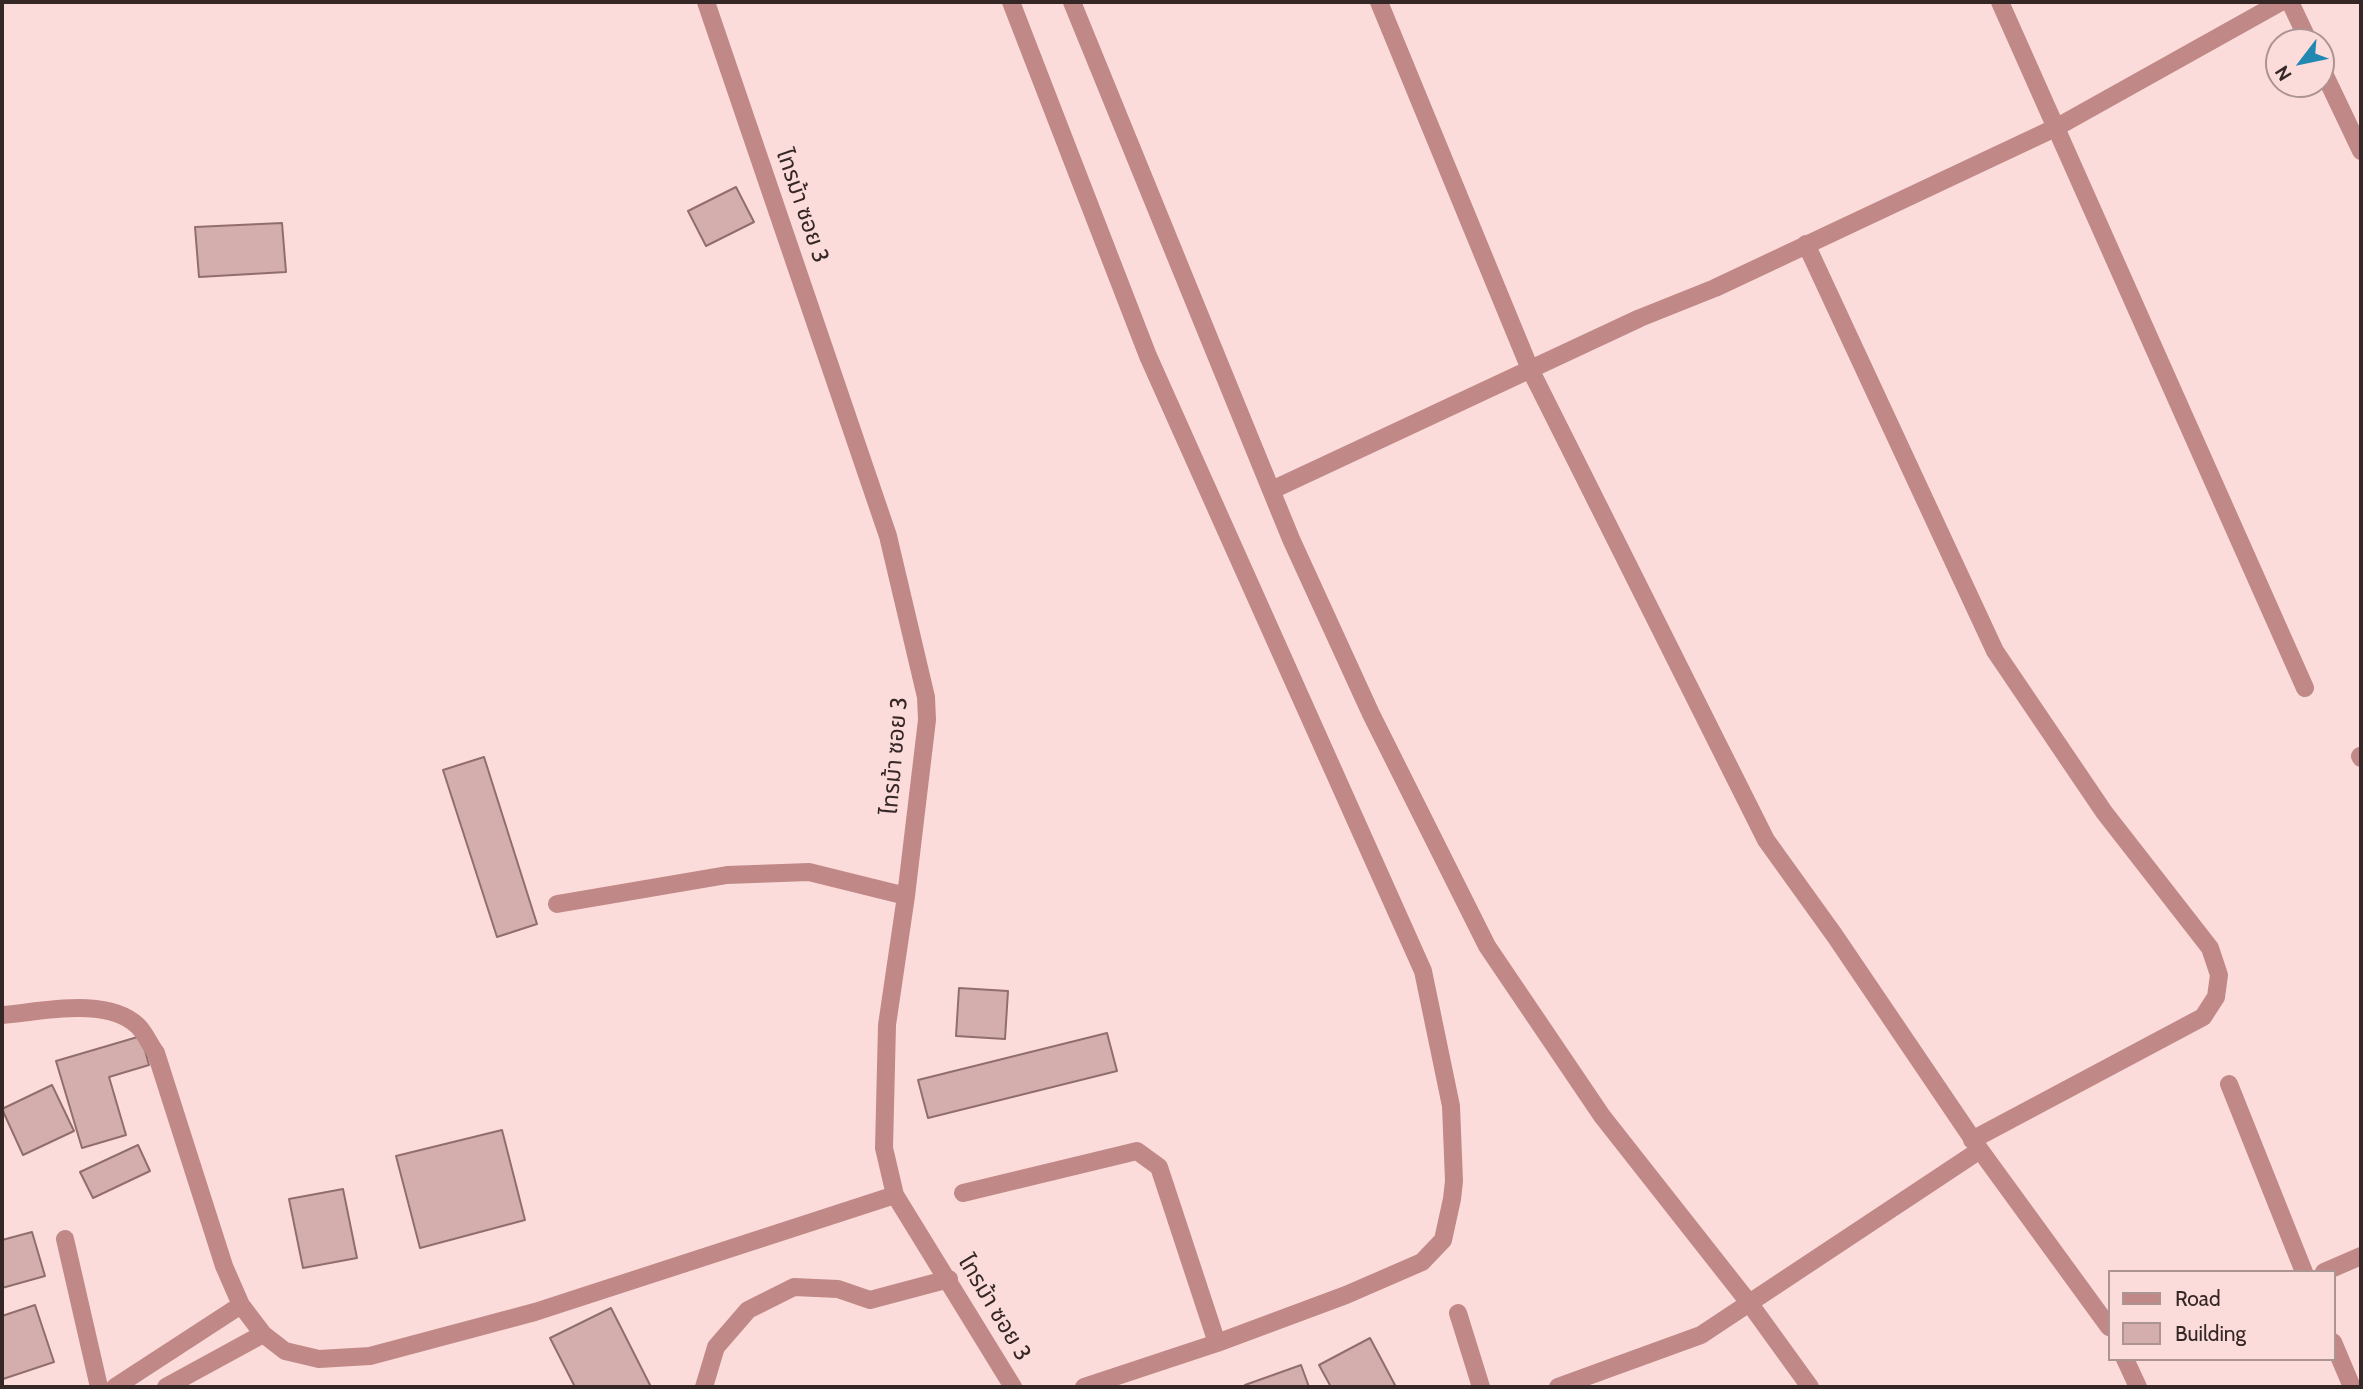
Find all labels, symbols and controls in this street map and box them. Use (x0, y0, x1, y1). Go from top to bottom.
north arrow (2265, 28, 2335, 98)
text: N (2270, 62, 2297, 85)
street label: ไทรม้า ซอย 3 (770, 146, 834, 266)
street label: ไทรม้า ซอย 3 (876, 696, 914, 816)
street label: ไทรม้า ซอย 3 (952, 1250, 1036, 1366)
legend (2108, 1270, 2335, 1361)
text: Road (2175, 1286, 2221, 1311)
text: Building (2175, 1321, 2246, 1346)

